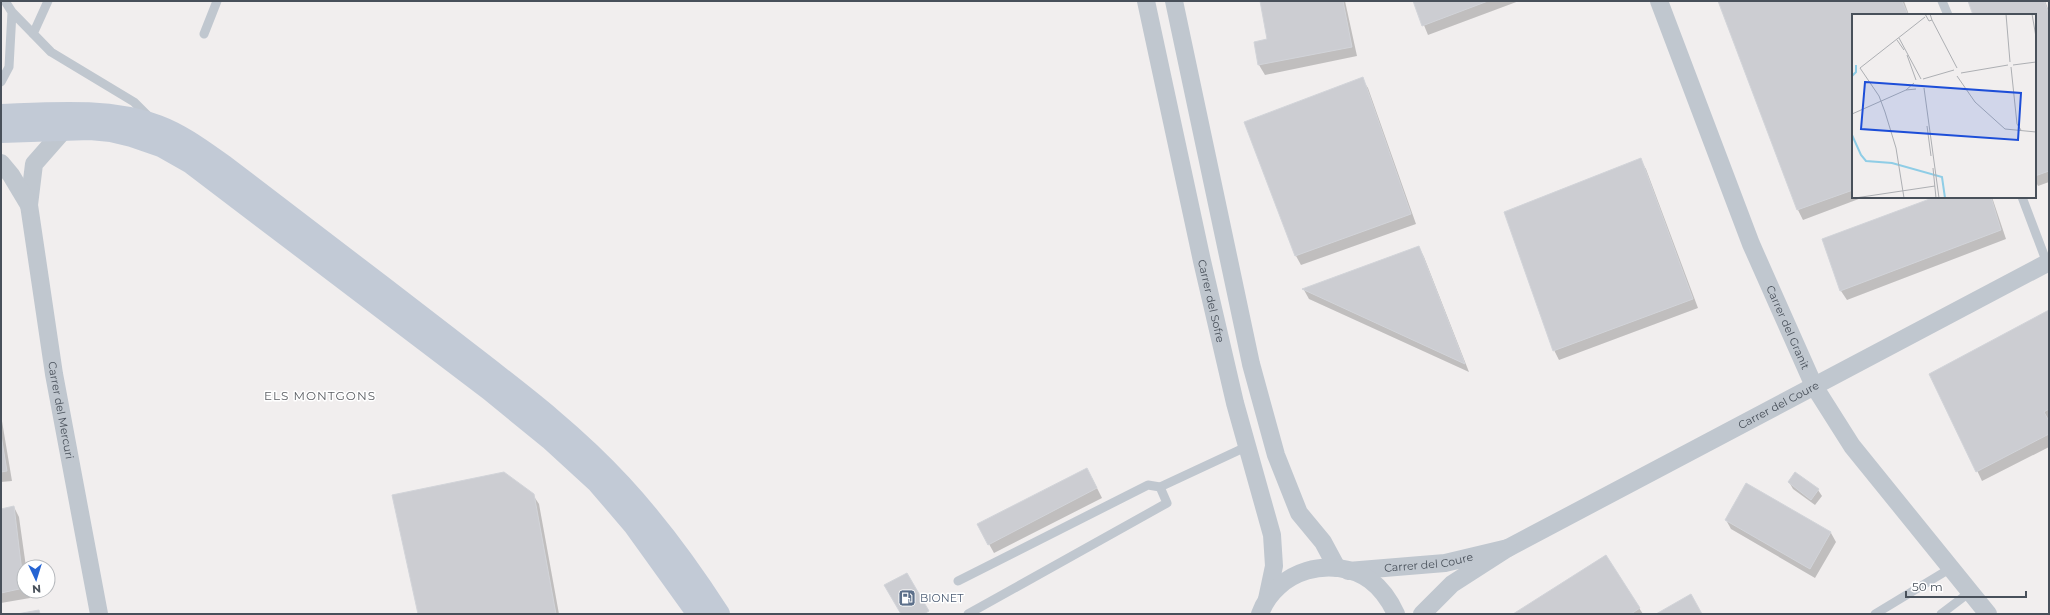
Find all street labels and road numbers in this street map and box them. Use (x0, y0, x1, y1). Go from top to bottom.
street label: Carrer del Sofre (1195, 258, 1228, 344)
street label: Carrer del Granit (1763, 283, 1813, 372)
street label: Carrer del Mercuri (45, 360, 77, 460)
street label: Carrer del Coure (1736, 378, 1822, 432)
street label: Carrer del Coure (1384, 550, 1475, 575)

